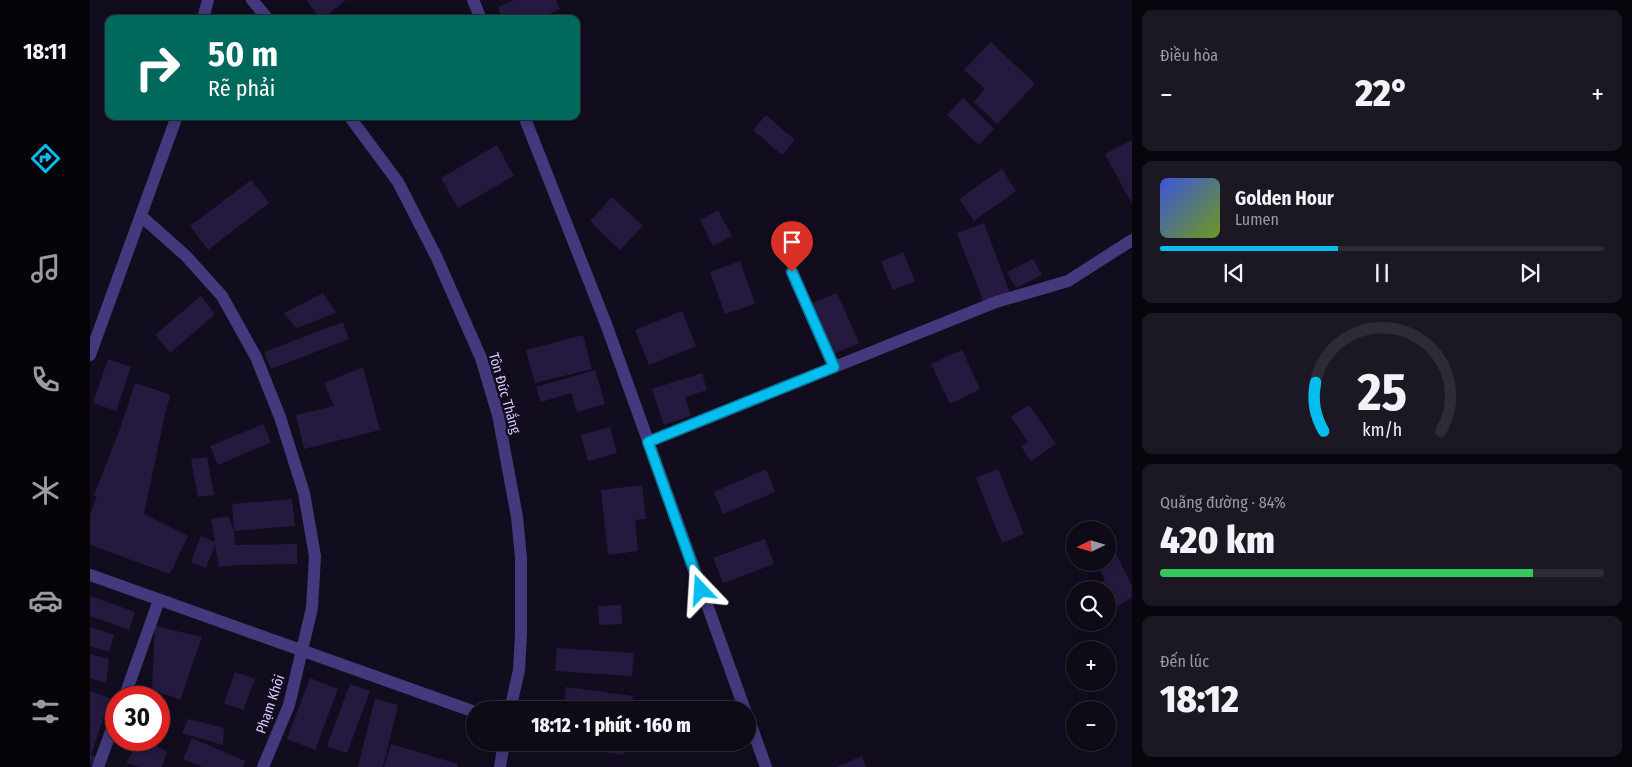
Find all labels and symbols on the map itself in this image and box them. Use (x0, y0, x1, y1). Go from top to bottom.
pin (771, 221, 813, 272)
street label: Tôn Đức Thắng (485, 350, 525, 436)
north arrow (1066, 521, 1116, 571)
position arrow (674, 563, 726, 615)
street label: Phạm Khôi (253, 673, 288, 736)
speed limit sign: 30 (105, 686, 170, 751)

